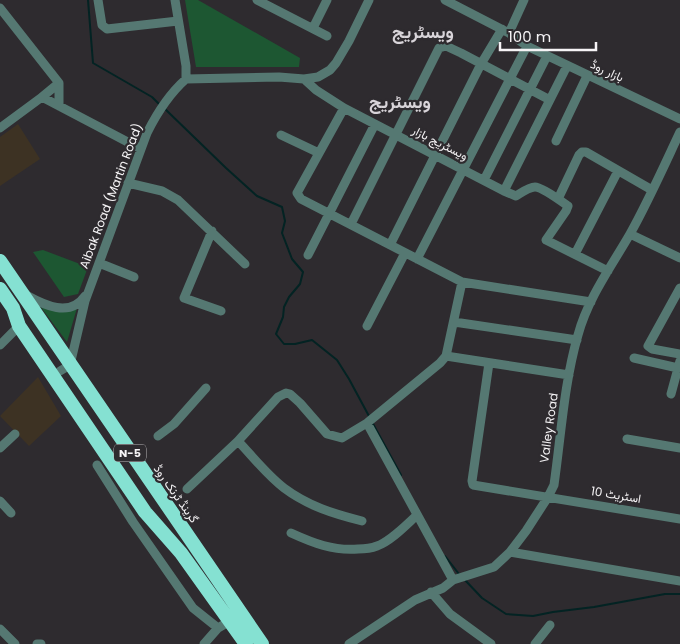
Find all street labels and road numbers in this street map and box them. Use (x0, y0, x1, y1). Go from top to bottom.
street label: بازار روڈ (588, 55, 627, 86)
street label: Aibak Road (Martin Road) (75, 121, 146, 271)
street label: ویسٹریج بازار (408, 121, 471, 165)
street label: Valley Road (535, 392, 562, 464)
road number: N-5 (114, 444, 146, 462)
street label: گرینڈ ٹرنک روڈ (150, 461, 203, 526)
street label: اسٹریٹ 10 (590, 482, 642, 507)

